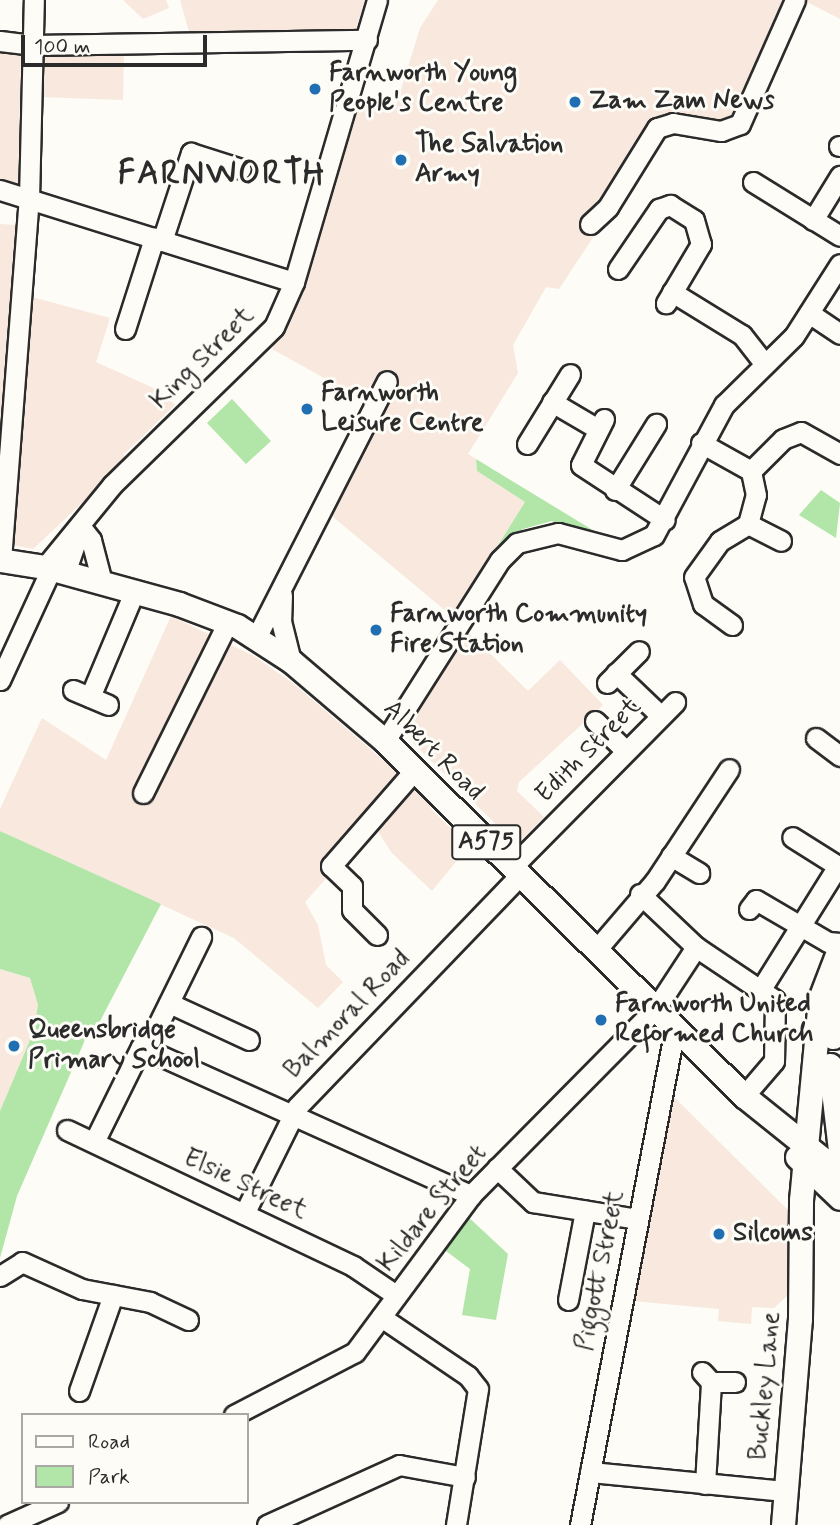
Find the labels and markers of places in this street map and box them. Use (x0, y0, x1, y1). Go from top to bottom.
place label: Farnworth Young People's Centre (329, 58, 517, 119)
marker: Farnworth Young People's Centre (307, 81, 323, 97)
place label: Zam Zam News (589, 86, 775, 118)
marker: Zam Zam News (567, 94, 583, 110)
place label: The Salvation Army (415, 129, 559, 190)
marker: The Salvation Army (393, 152, 409, 168)
place label: Farnworth Leisure Centre (321, 378, 489, 440)
marker: Farnworth Leisure Centre (299, 401, 315, 417)
place label: Farnworth Community Fire Station (390, 599, 647, 660)
marker: Farnworth Community Fire Station (368, 622, 384, 638)
place label: Farnworth United Reformed Church (615, 989, 814, 1050)
marker: Farnworth United Reformed Church (593, 1012, 609, 1028)
place label: Queensbridge Primary School (28, 1015, 200, 1076)
marker: Queensbridge Primary School (6, 1038, 22, 1054)
place label: Silcoms (733, 1218, 813, 1250)
marker: Silcoms (711, 1226, 727, 1242)

